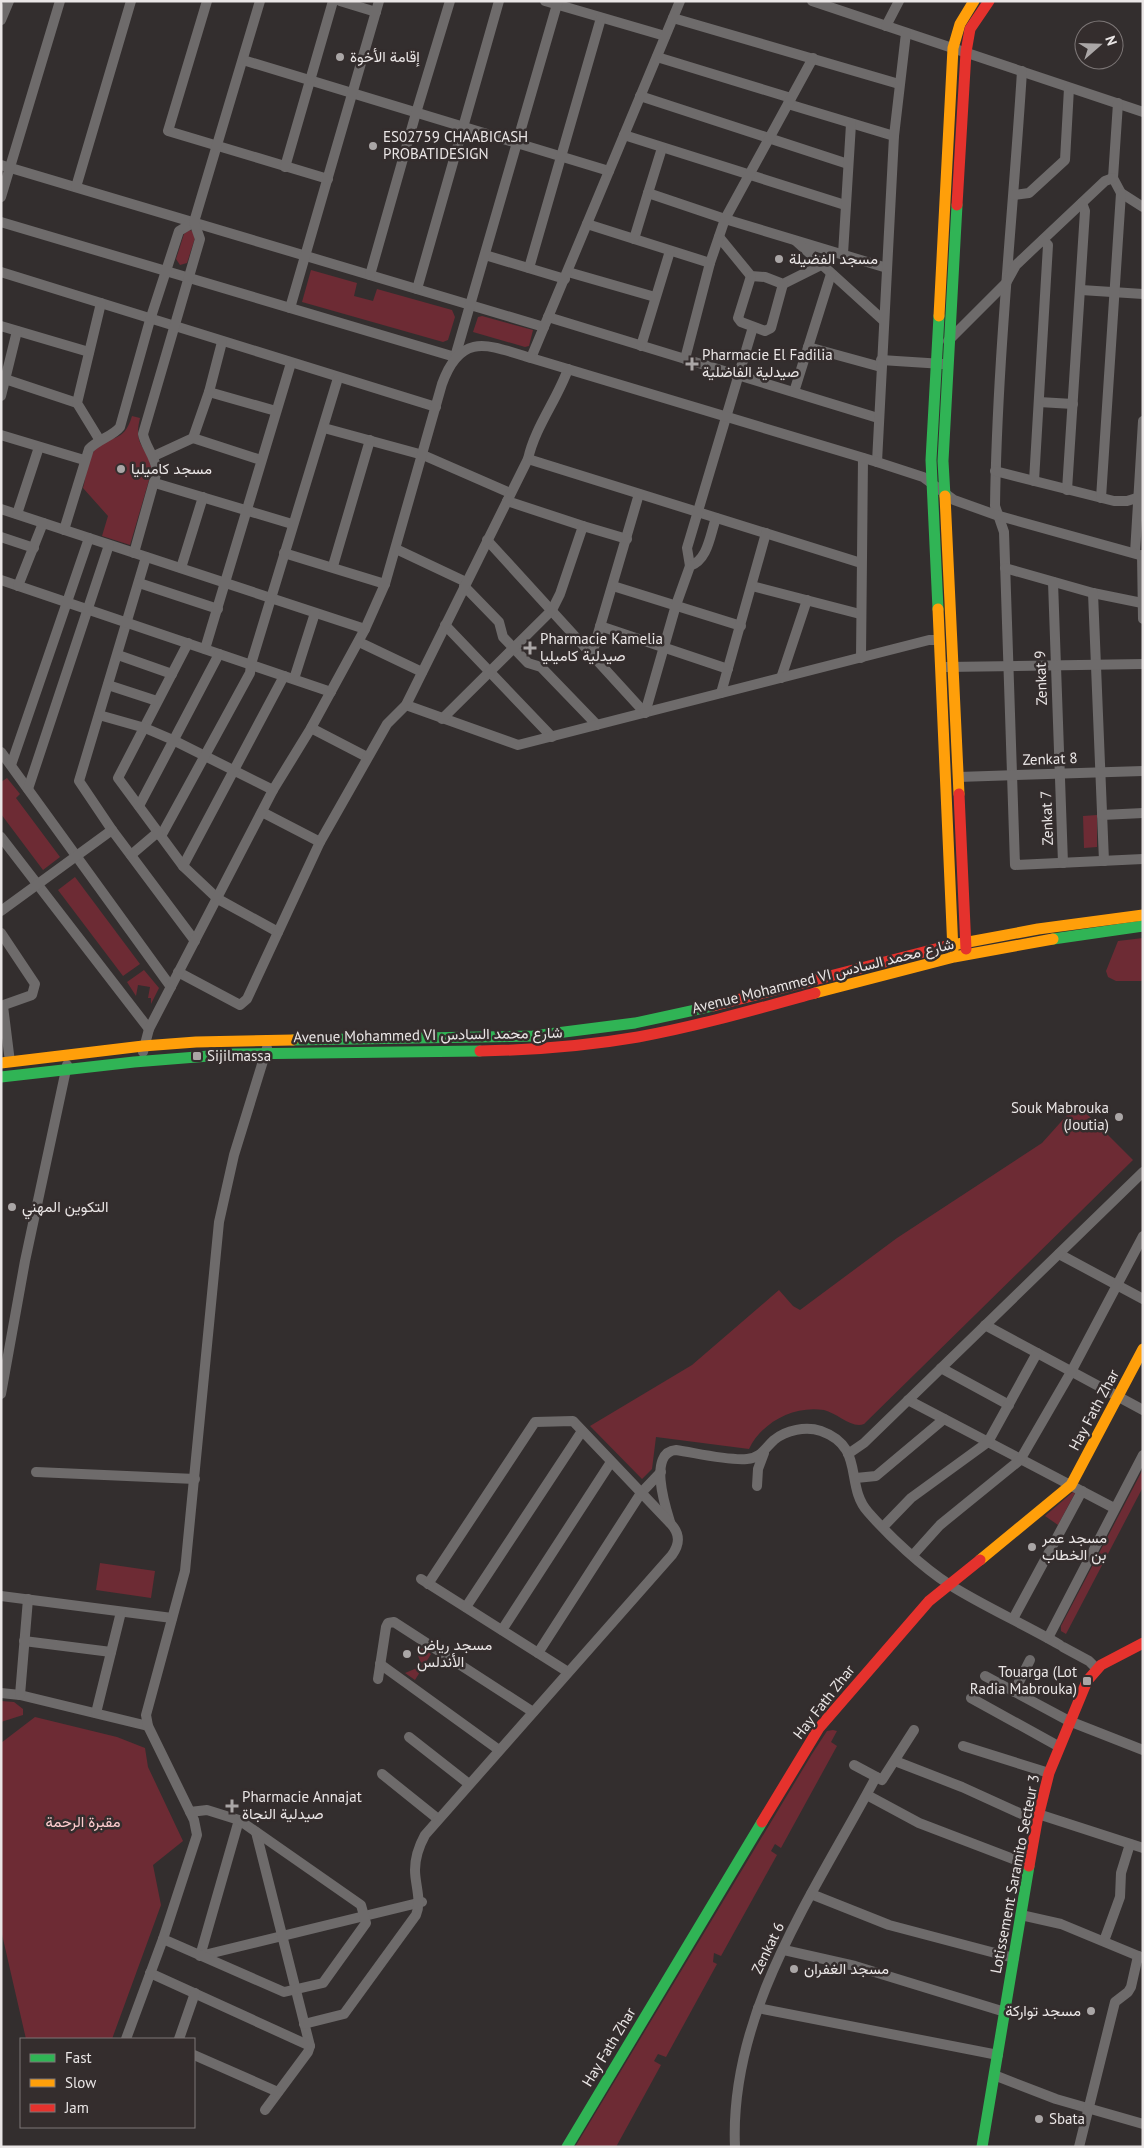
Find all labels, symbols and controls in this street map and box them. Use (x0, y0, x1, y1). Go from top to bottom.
north arrow (1074, 20, 1124, 70)
text: N (1101, 33, 1121, 48)
place label: إقامة الأخوة (350, 47, 420, 67)
marker: إقامة الأخوة (334, 51, 346, 63)
place label: ES02759 CHAABICASH PROBATIDESIGN (383, 127, 528, 163)
marker: ES02759 CHAABICASH PROBATIDESIGN (367, 140, 379, 152)
place label: مسجد الفضيلة (789, 249, 878, 268)
marker: مسجد الفضيلة (773, 253, 785, 265)
place label: Pharmacie El Fadilia صيدلية الفاضلية (702, 345, 833, 381)
marker: Pharmacie El Fadilia صيدلية الفاضلية (686, 358, 698, 370)
place label: مسجد كاميليا (131, 459, 212, 478)
marker: مسجد كاميليا (115, 463, 127, 475)
place label: Pharmacie Kamelia صيدلية كاميليا (540, 629, 663, 665)
marker: Pharmacie Kamelia صيدلية كاميليا (524, 642, 536, 654)
street label: Zenkat 9 (1030, 650, 1051, 706)
street label: Zenkat 8 (1022, 748, 1078, 769)
street label: Zenkat 7 (1036, 790, 1057, 846)
street label: Avenue Mohammed VI شارع محمد السادس (690, 934, 956, 1019)
street label: Avenue Mohammed VI شارع محمد السادس (293, 1023, 563, 1048)
place label: Sijilmassa (207, 1046, 271, 1065)
marker: Sijilmassa (191, 1050, 203, 1062)
place label: Souk Mabrouka (Joutia) (1011, 1098, 1109, 1134)
marker: Souk Mabrouka (Joutia) (1113, 1111, 1125, 1123)
place label: التكوين المهني (22, 1197, 109, 1220)
marker: التكوين المهني (6, 1201, 18, 1213)
street label: Hay Fath Zhar (1064, 1366, 1123, 1454)
place label: مسجد عمر بن الخطاب (1041, 1528, 1107, 1565)
marker: مسجد عمر بن الخطاب (1026, 1541, 1038, 1553)
place label: مسجد رياض الأندلس (417, 1635, 492, 1672)
marker: مسجد رياض الأندلس (401, 1648, 413, 1660)
street label: Hay Fath Zhar (789, 1661, 859, 1743)
place label: Touarga (Lot Radia Mabrouka) (970, 1662, 1077, 1698)
marker: Touarga (Lot Radia Mabrouka) (1081, 1675, 1093, 1687)
street label: Lotissement Saramito Secteur 3 (986, 1773, 1043, 1975)
place label: Pharmacie Annajat صيدلية النجاة (242, 1787, 362, 1823)
marker: Pharmacie Annajat صيدلية النجاة (226, 1800, 238, 1812)
park label: مقبرة الرحمة (45, 1812, 121, 1831)
street label: Zenkat 6 (747, 1919, 788, 1977)
place label: مسجد الغفران (804, 1959, 889, 1978)
marker: مسجد الغفران (788, 1963, 800, 1975)
place label: مسجد تواركة (1005, 2001, 1081, 2020)
street label: Hay Fath Zhar (577, 2004, 640, 2090)
marker: مسجد تواركة (1085, 2005, 1097, 2017)
legend (20, 2038, 195, 2128)
text: Fast (65, 2048, 92, 2067)
text: Slow (65, 2073, 96, 2092)
text: Jam (64, 2098, 89, 2117)
place label: Sbata (1049, 2109, 1085, 2128)
marker: Sbata (1033, 2113, 1045, 2125)

